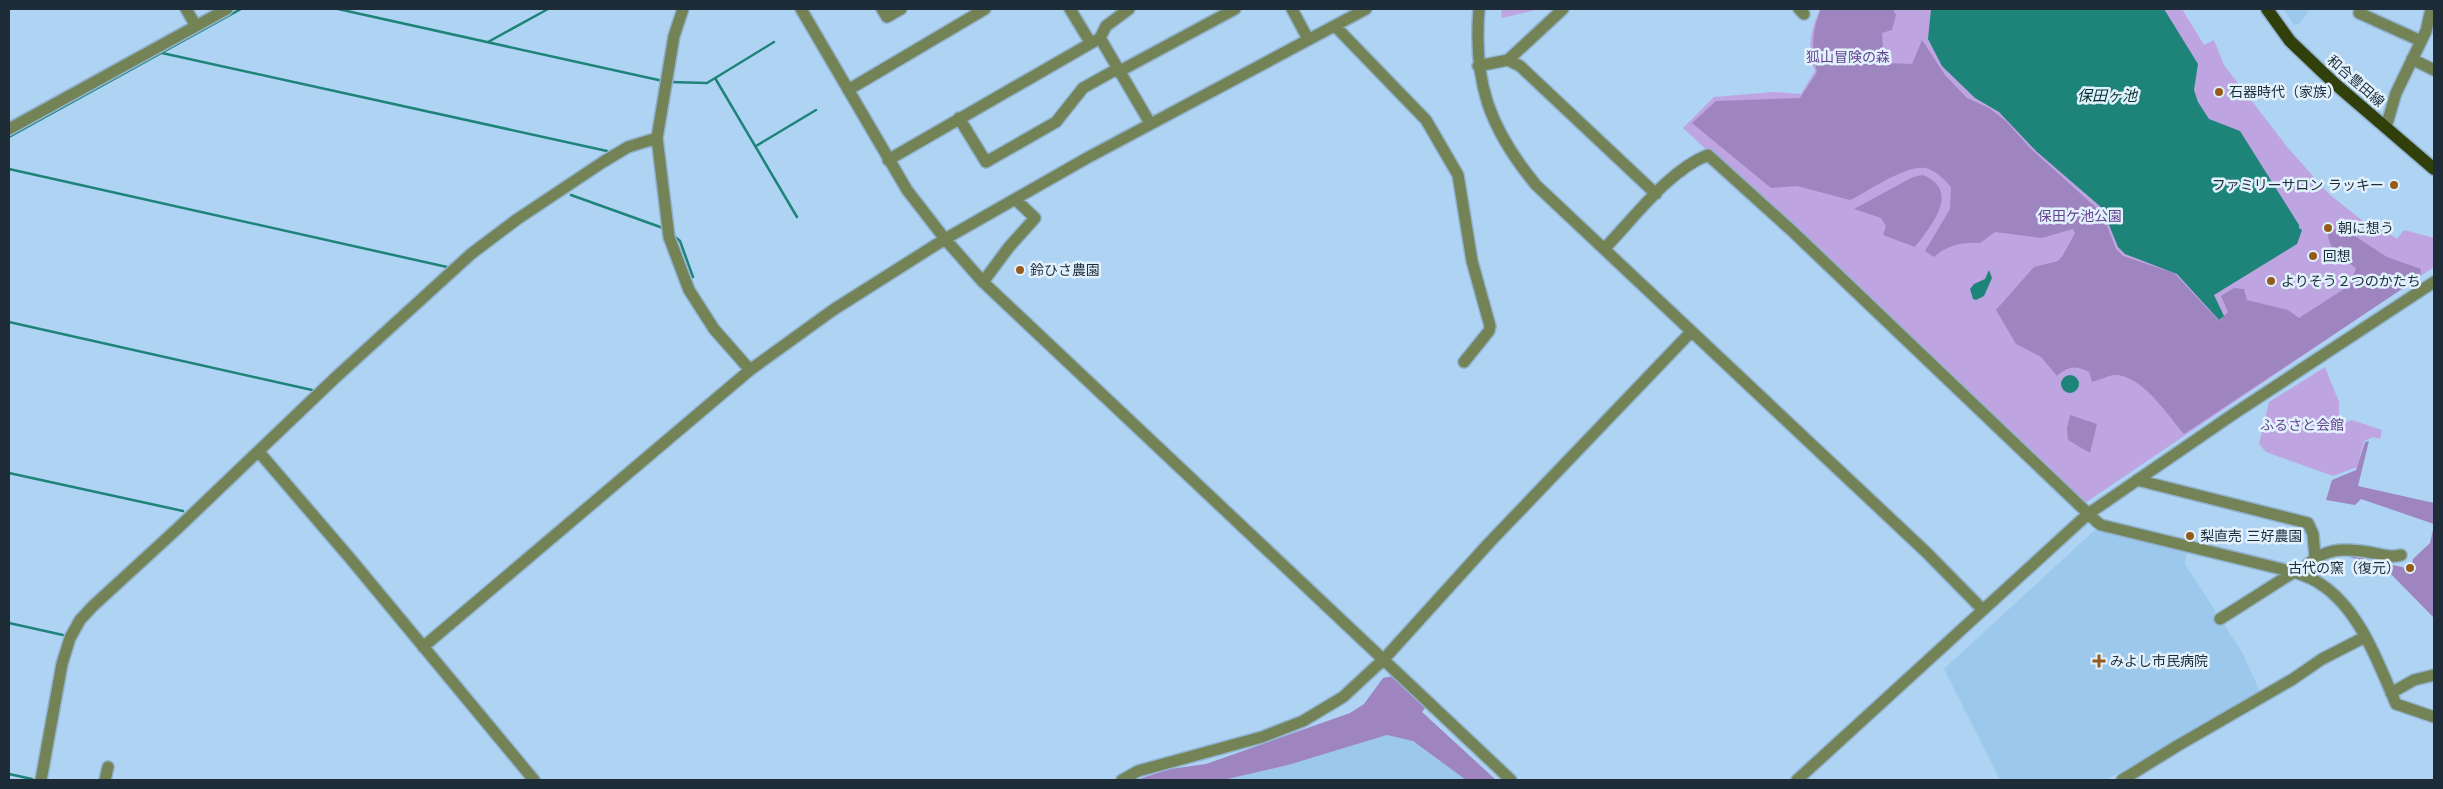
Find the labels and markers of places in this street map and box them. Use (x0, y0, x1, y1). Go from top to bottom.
place label: 石器時代（家族） (2229, 84, 2341, 100)
marker: 石器時代（家族） (2213, 86, 2225, 98)
place label: ファミリーサロン ラッキー (2212, 177, 2384, 193)
marker: ファミリーサロン ラッキー (2388, 179, 2400, 191)
place label: 朝に想う (2338, 220, 2394, 236)
marker: 朝に想う (2322, 222, 2334, 234)
place label: 回想 (2323, 248, 2351, 264)
marker: 回想 (2307, 250, 2319, 262)
place label: 鈴ひさ農園 (1030, 262, 1100, 278)
marker: 鈴ひさ農園 (1014, 264, 1026, 276)
place label: よりそう２つのかたち (2281, 273, 2421, 289)
marker: よりそう２つのかたち (2265, 275, 2277, 287)
place label: 梨直売 三好農園 (2200, 528, 2302, 544)
marker: 梨直売 三好農園 (2184, 530, 2196, 542)
place label: 古代の窯（復元） (2288, 560, 2400, 576)
marker: 古代の窯（復元） (2404, 562, 2416, 574)
place label: みよし市民病院 (2110, 653, 2208, 669)
marker: みよし市民病院 (2092, 654, 2106, 668)

